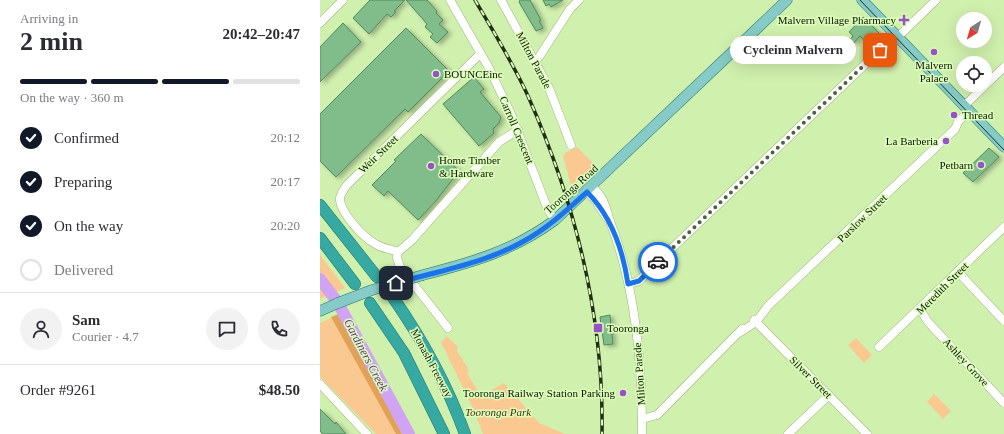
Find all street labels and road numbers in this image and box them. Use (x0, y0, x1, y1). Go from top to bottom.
street label: Milton Parade (514, 30, 554, 91)
street label: Carroll Crescent (497, 94, 537, 166)
street label: Weir Street (356, 132, 400, 176)
street label: Tooronga Road (542, 161, 601, 216)
street label: Parslow Street (835, 192, 889, 244)
street label: Meredith Street (913, 259, 971, 317)
street label: Monash Freeway (409, 327, 455, 400)
street label: Ashley Grove (941, 335, 991, 389)
street label: Milton Parade (631, 342, 647, 406)
street label: Silver Street (787, 353, 835, 401)

